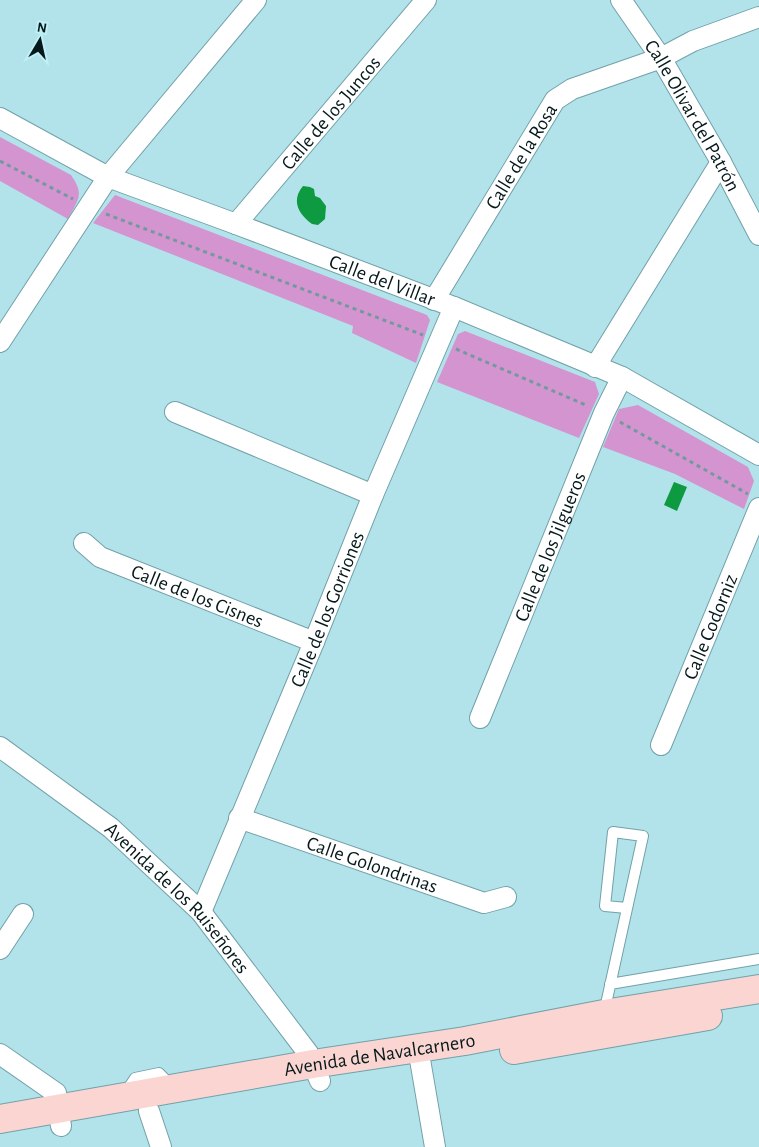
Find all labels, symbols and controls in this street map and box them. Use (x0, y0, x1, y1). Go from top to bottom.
north arrow (15, 15, 65, 65)
text: N (36, 20, 48, 36)
street label: Calle Olivar del Patrón (641, 36, 743, 195)
street label: Calle de los Juncos (278, 53, 385, 174)
street label: Calle de la Rosa (482, 101, 561, 213)
street label: Calle del Villar (326, 251, 438, 310)
street label: Calle de los Jilgueros (511, 469, 590, 625)
street label: Calle de los Gorriones (287, 529, 368, 690)
street label: Calle de los Cisnes (128, 561, 266, 632)
street label: Calle Codorniz (680, 572, 741, 683)
street label: Avenida de los Ruiseñores (101, 819, 253, 977)
street label: Calle Golondrinas (304, 833, 440, 897)
street label: Avenida de Navalcarnero (283, 1030, 477, 1080)

